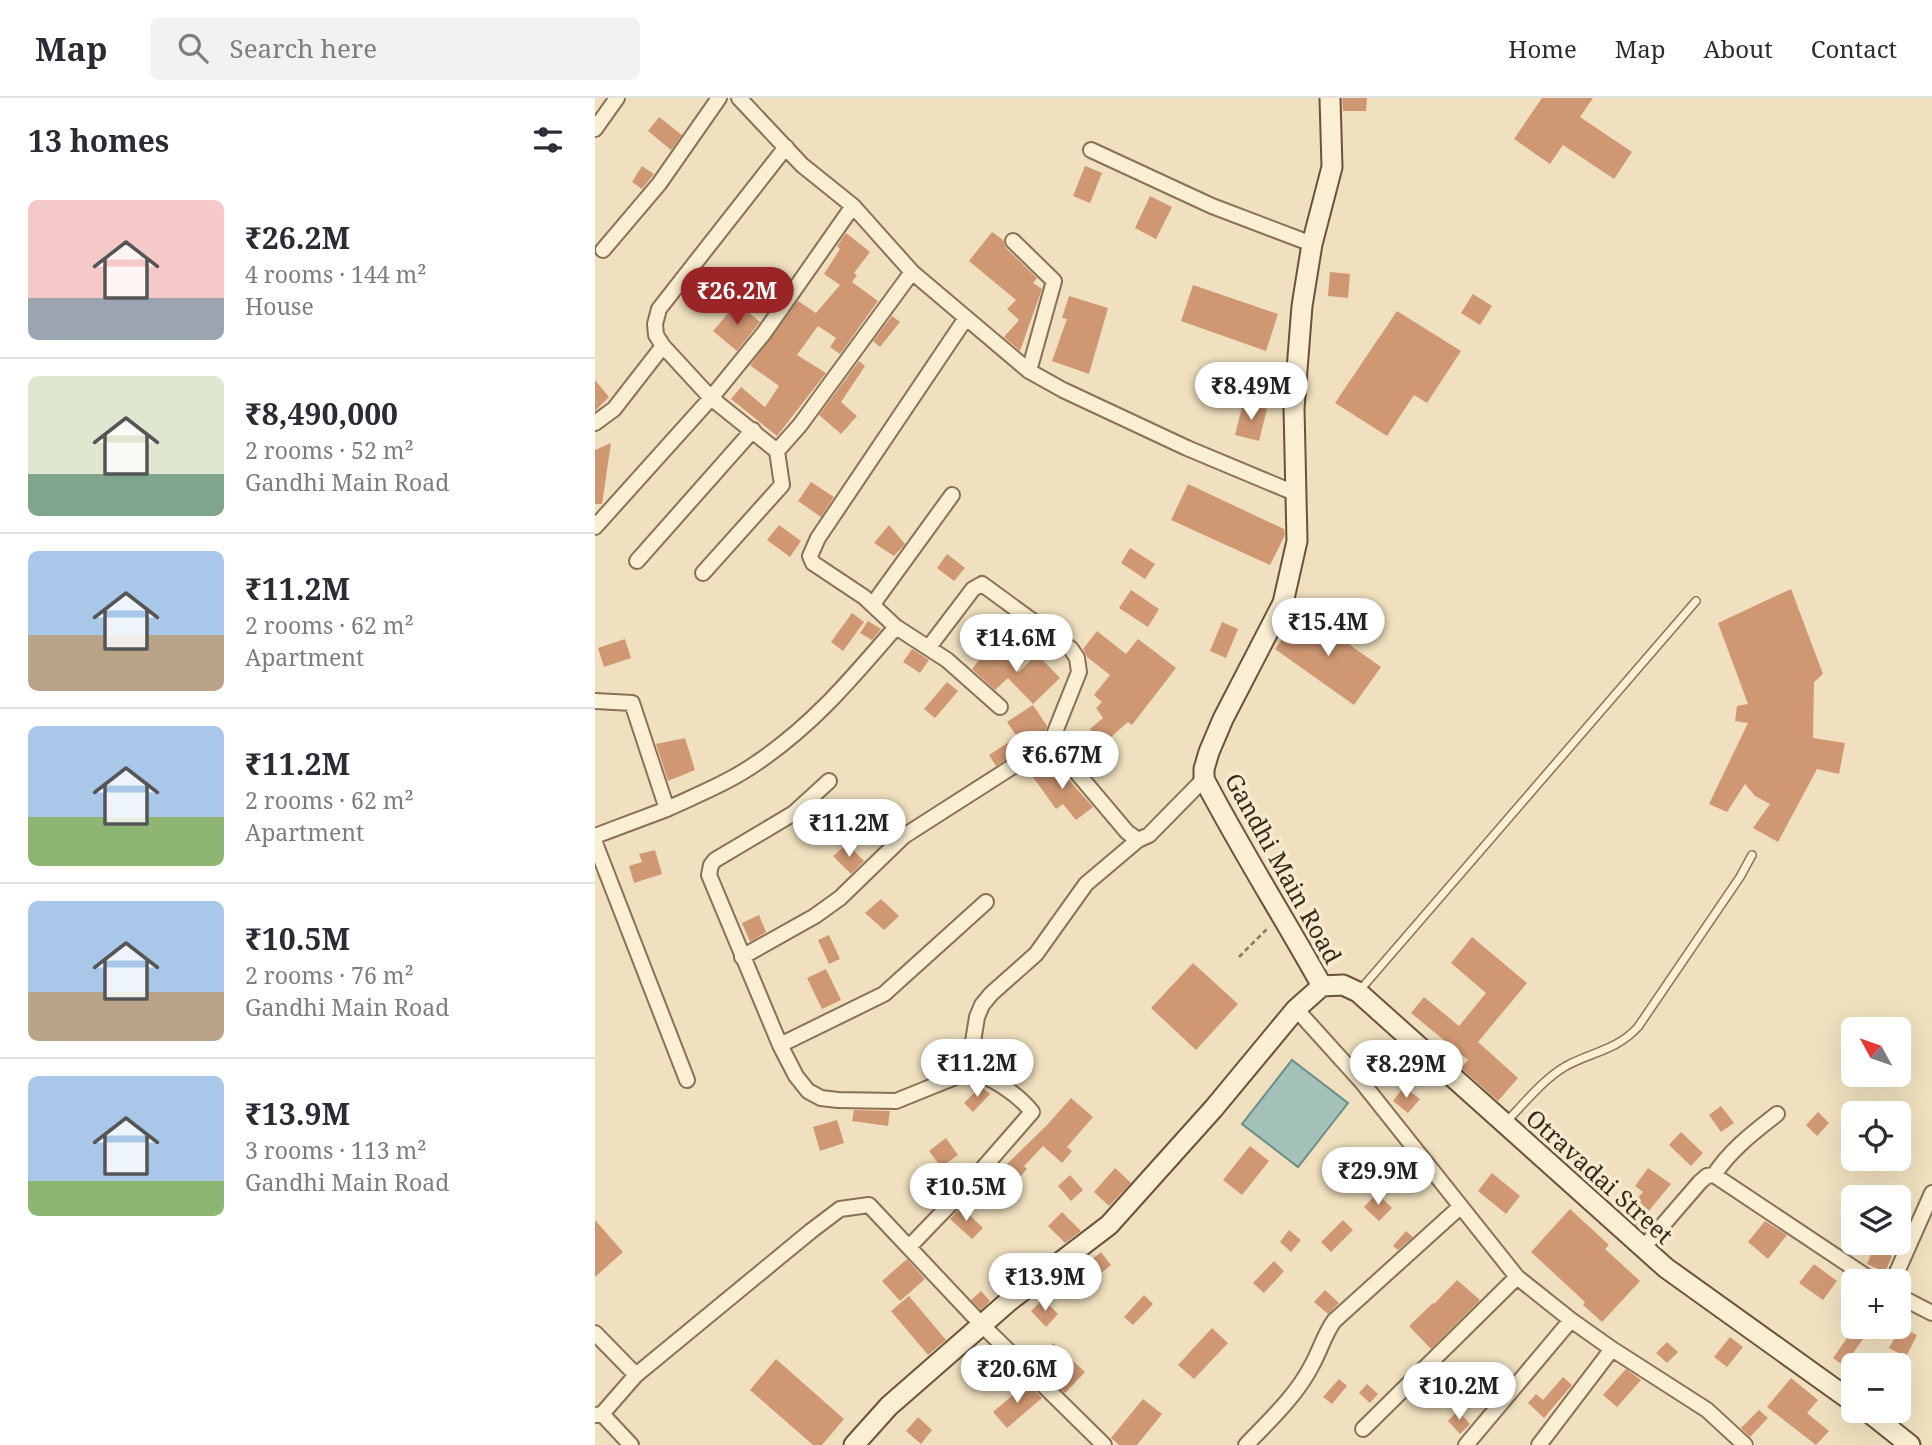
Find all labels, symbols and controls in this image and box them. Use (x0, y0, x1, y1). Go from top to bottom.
search box (150, 17, 640, 80)
text: Map (35, 26, 108, 71)
icon: search (174, 29, 212, 67)
text: Search here (230, 30, 377, 66)
text: Home (1508, 32, 1577, 65)
text: Map (1615, 32, 1666, 65)
text: About (1704, 32, 1773, 65)
text: Contact (1811, 32, 1897, 65)
text: 13 homes (28, 120, 169, 161)
icon: filters (529, 121, 567, 159)
text: ₹26.2M (245, 217, 350, 258)
icon: home (84, 228, 168, 312)
text: 4 rooms · 144 m² (245, 258, 427, 290)
pin: ₹26.2M (680, 268, 794, 327)
text: ₹26.2M (697, 274, 777, 306)
text: House (245, 290, 314, 322)
pin: ₹8.49M (1194, 362, 1308, 422)
text: ₹8.49M (1211, 369, 1291, 401)
text: ₹8,490,000 (245, 393, 398, 434)
icon: home (84, 404, 168, 488)
text: 2 rooms · 52 m² (245, 434, 414, 466)
text: Gandhi Main Road (245, 466, 449, 498)
text: ₹11.2M (245, 568, 350, 609)
icon: home (84, 579, 168, 663)
pin: ₹15.4M (1271, 598, 1385, 658)
text: ₹15.4M (1288, 605, 1368, 637)
text: 2 rooms · 62 m² (245, 609, 414, 641)
pin: ₹14.6M (959, 614, 1073, 674)
text: ₹14.6M (976, 621, 1056, 653)
text: Apartment (245, 641, 364, 673)
pin: ₹6.67M (1005, 732, 1119, 791)
text: ₹6.67M (1022, 738, 1102, 770)
text: ₹11.2M (245, 743, 350, 784)
icon: home (84, 754, 168, 838)
street label: Gandhi Main Road (1218, 767, 1350, 969)
text: 2 rooms · 62 m² (245, 784, 414, 816)
pin: ₹11.2M (792, 800, 906, 859)
text: ₹11.2M (809, 806, 889, 838)
text: Apartment (245, 816, 364, 848)
text: ₹10.5M (245, 918, 350, 959)
icon: home (84, 929, 168, 1013)
text: 2 rooms · 76 m² (245, 959, 414, 991)
text: Gandhi Main Road (245, 991, 449, 1023)
north arrow (1841, 1017, 1911, 1087)
map controls (1841, 1017, 1911, 1423)
pin: ₹11.2M (920, 1040, 1034, 1099)
pin: ₹8.29M (1349, 1040, 1463, 1100)
text: ₹11.2M (937, 1046, 1017, 1078)
text: ₹8.29M (1366, 1047, 1446, 1079)
text: ₹13.9M (245, 1093, 350, 1134)
street label: Otravadai Street (1519, 1101, 1681, 1251)
button: locate (1841, 1101, 1911, 1171)
icon: home (84, 1104, 168, 1188)
text: 3 rooms · 113 m² (245, 1134, 427, 1166)
pin: ₹29.9M (1321, 1148, 1435, 1207)
text: ₹29.9M (1338, 1154, 1418, 1186)
pin: ₹10.5M (909, 1164, 1023, 1223)
text: Gandhi Main Road (245, 1166, 449, 1198)
text: ₹10.5M (926, 1170, 1006, 1202)
button: layers (1841, 1185, 1911, 1255)
pin: ₹13.9M (988, 1254, 1102, 1313)
text: ₹13.9M (1005, 1260, 1085, 1292)
button: + (1841, 1269, 1911, 1339)
pin: ₹20.6M (960, 1346, 1074, 1405)
text: ₹20.6M (977, 1352, 1057, 1384)
button: − (1841, 1353, 1911, 1423)
pin: ₹10.2M (1402, 1362, 1516, 1422)
text: ₹10.2M (1419, 1369, 1499, 1401)

